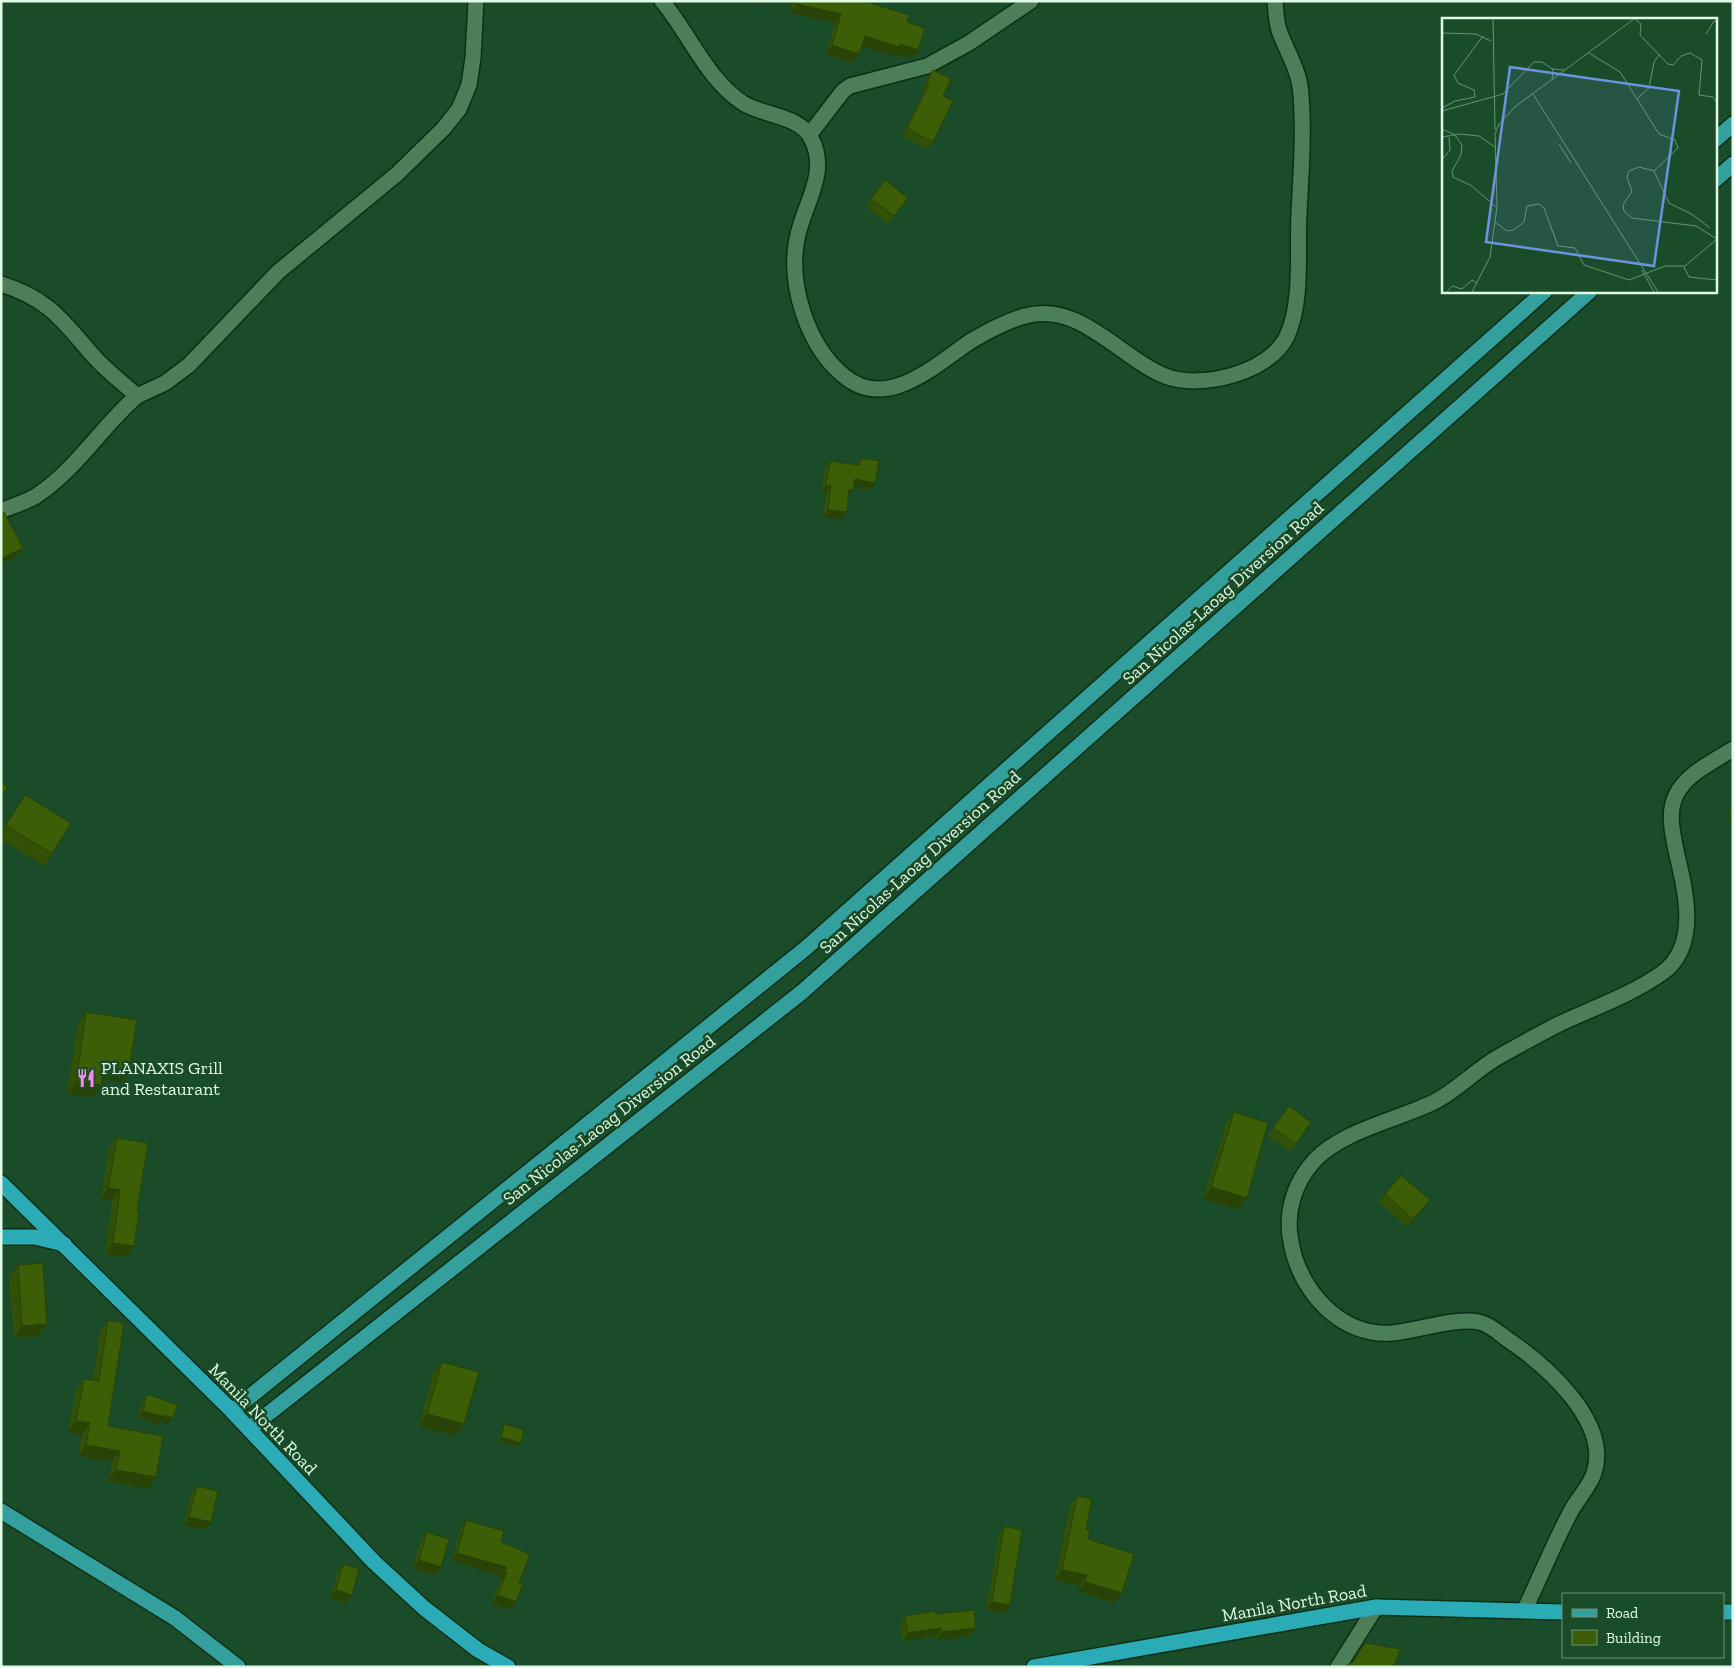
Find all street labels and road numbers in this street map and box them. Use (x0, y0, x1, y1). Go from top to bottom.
street label: San Nicolas-Laoag Diversion Road (1118, 497, 1328, 689)
street label: San Nicolas-Laoag Diversion Road (815, 766, 1025, 958)
street label: San Nicolas-Laoag Diversion Road (498, 1030, 720, 1210)
street label: Manila North Road (204, 1359, 322, 1479)
street label: Manila North Road (1220, 1579, 1368, 1627)

